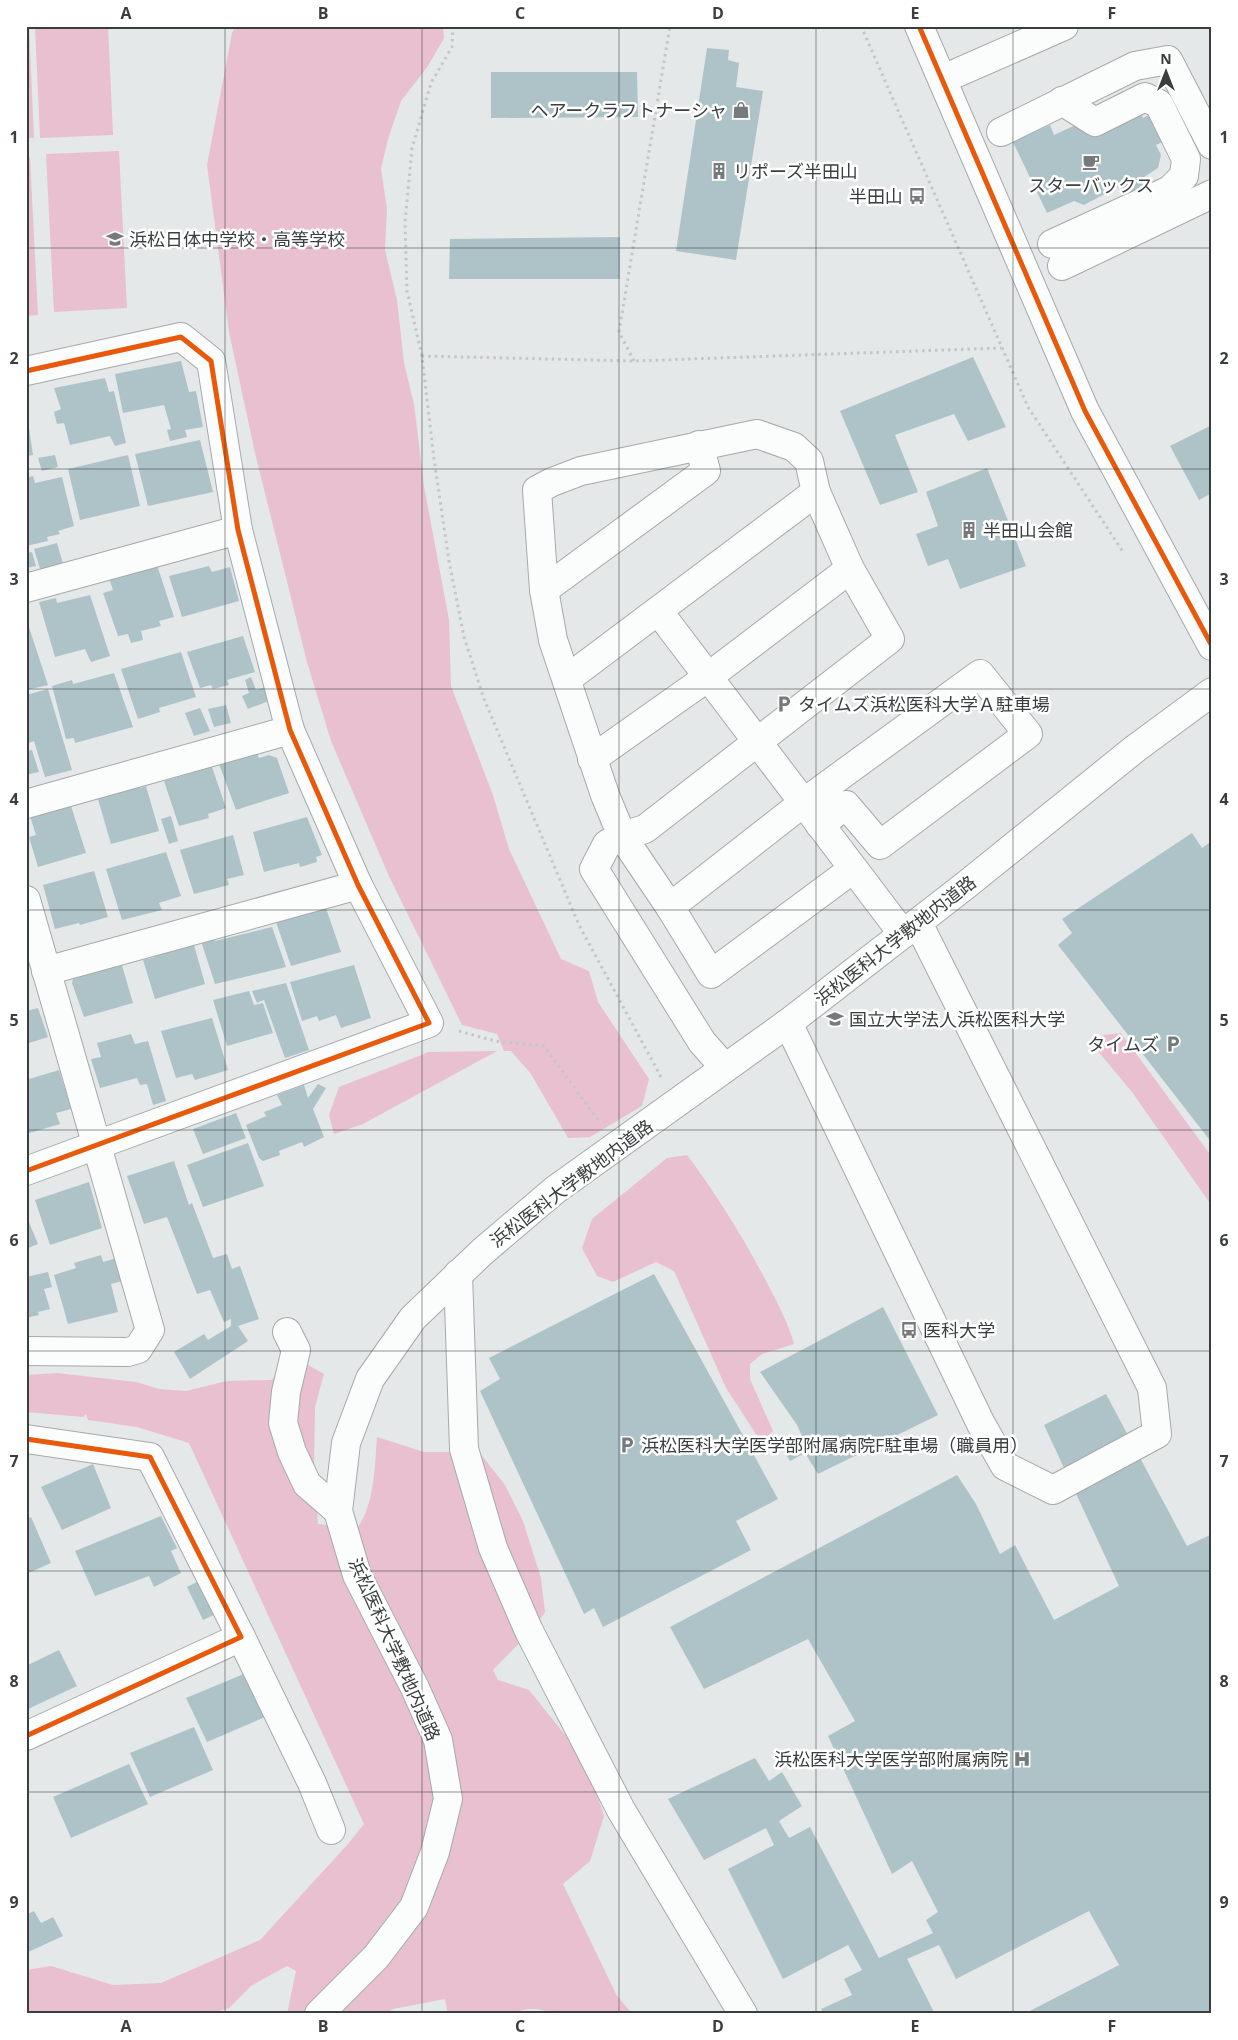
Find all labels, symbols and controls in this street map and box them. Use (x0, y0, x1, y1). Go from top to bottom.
text: A (120, 2, 132, 24)
text: B (318, 2, 328, 24)
text: C (515, 2, 525, 24)
text: D (712, 2, 724, 24)
text: E (911, 2, 920, 24)
text: F (1108, 2, 1116, 24)
north arrow (1140, 48, 1190, 98)
text: N (1160, 49, 1172, 68)
place label: ヘアークラフトナーシャ (530, 98, 727, 122)
shop icon: ヘアークラフトナーシャ (731, 100, 751, 120)
text: 1 (9, 126, 19, 148)
text: 1 (1219, 126, 1229, 148)
cafe icon: スターバックス (1081, 152, 1101, 172)
place label: リポーズ半田山 (733, 159, 858, 183)
building icon: リポーズ半田山 (709, 161, 729, 181)
place label: スターバックス (1028, 173, 1154, 197)
place label: 半田山 (849, 184, 903, 208)
bus stop icon: 半田山 (907, 186, 927, 206)
place label: 浜松日体中学校・高等学校 (129, 227, 345, 251)
school or university icon: 浜松日体中学校・高等学校 (105, 229, 125, 249)
text: 2 (9, 347, 19, 369)
text: 2 (1219, 347, 1229, 369)
place label: 半田山会館 (983, 518, 1073, 542)
building icon: 半田山会館 (959, 520, 979, 540)
text: 3 (9, 568, 19, 590)
text: 3 (1219, 568, 1229, 590)
place label: タイムズ浜松医科大学Ａ駐車場 (798, 692, 1050, 716)
parking icon: タイムズ浜松医科大学Ａ駐車場 (774, 694, 794, 714)
text: 4 (9, 788, 19, 810)
text: 4 (1219, 788, 1229, 810)
street label: 浜松医科大学敷地内道路 (810, 870, 980, 1010)
place label: 国立大学法人浜松医科大学 (849, 1007, 1065, 1031)
text: 5 (9, 1009, 19, 1031)
school or university icon: 国立大学法人浜松医科大学 (825, 1009, 845, 1029)
text: 5 (1219, 1009, 1229, 1031)
place label: タイムズ (1087, 1032, 1159, 1056)
parking icon: タイムズ (1163, 1034, 1183, 1054)
street label: 浜松医科大学敷地内道路 (485, 1114, 657, 1252)
text: 6 (9, 1229, 19, 1251)
text: 6 (1219, 1229, 1229, 1251)
place label: 医科大学 (923, 1318, 995, 1342)
bus stop icon: 医科大学 (899, 1320, 919, 1340)
place label: 浜松医科大学医学部附属病院F駐車場（職員用） (641, 1433, 1028, 1457)
parking icon: 浜松医科大学医学部附属病院F駐車場（職員用） (617, 1435, 637, 1455)
text: 7 (9, 1450, 19, 1472)
text: 7 (1219, 1450, 1229, 1472)
street label: 浜松医科大学敷地内道路 (344, 1554, 446, 1744)
text: 8 (9, 1670, 19, 1692)
text: 8 (1219, 1670, 1229, 1692)
place label: 浜松医科大学医学部附属病院 (774, 1747, 1008, 1771)
hospital icon: 浜松医科大学医学部附属病院 (1012, 1749, 1032, 1769)
text: 9 (9, 1891, 19, 1913)
text: 9 (1219, 1891, 1229, 1913)
text: A (120, 2015, 132, 2037)
text: B (318, 2015, 328, 2037)
text: C (515, 2015, 525, 2037)
text: D (712, 2015, 724, 2037)
text: E (911, 2015, 920, 2037)
text: F (1108, 2015, 1116, 2037)

